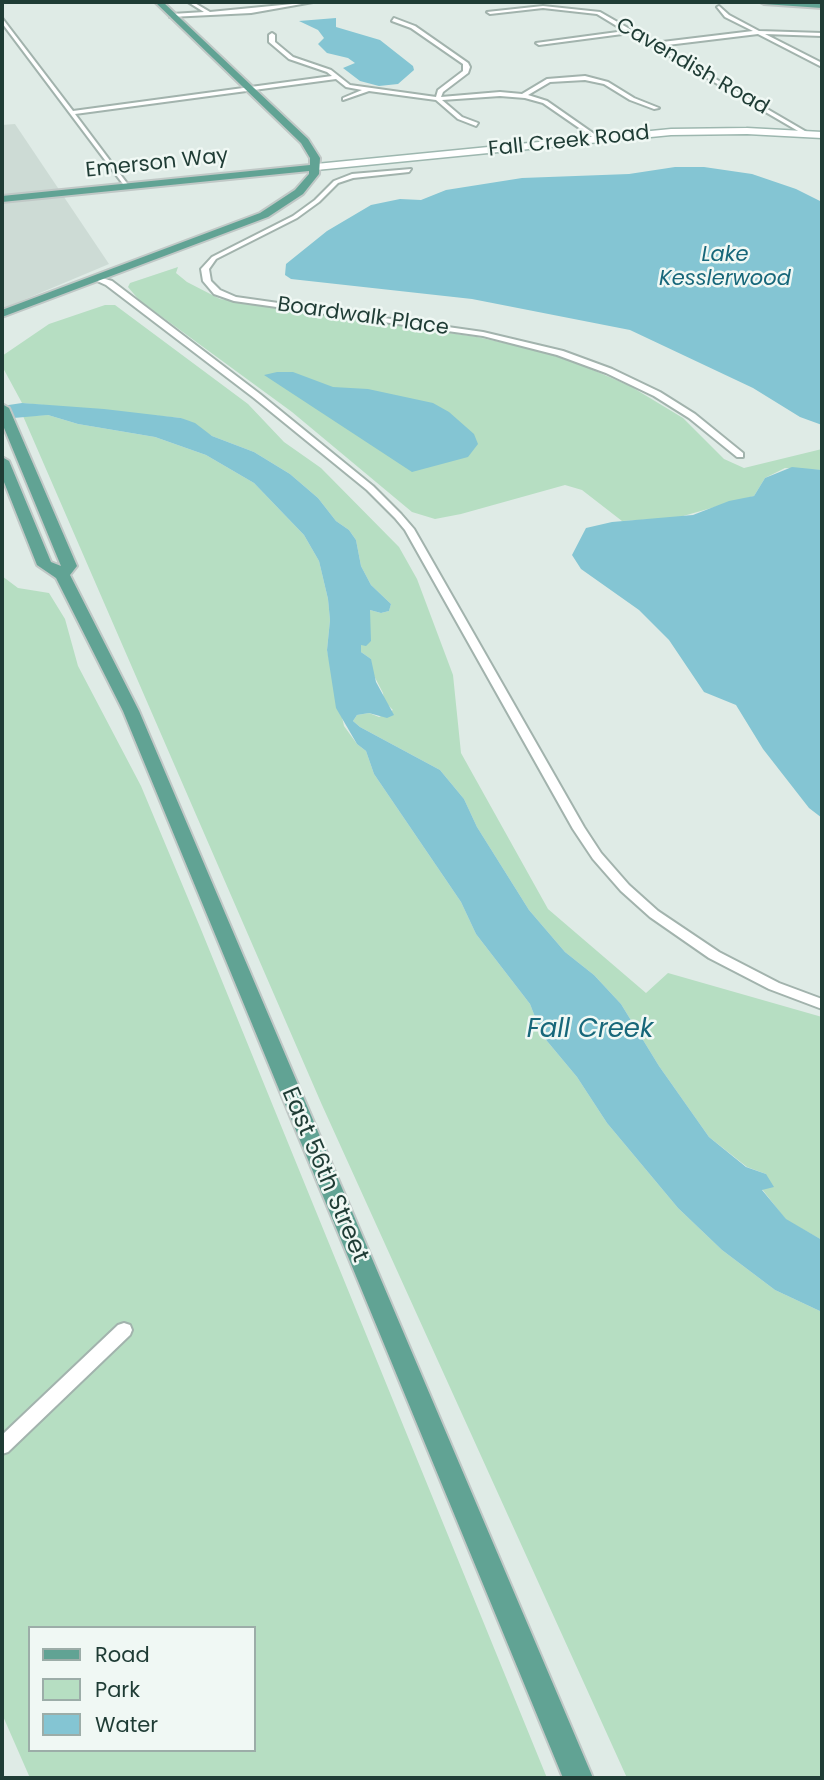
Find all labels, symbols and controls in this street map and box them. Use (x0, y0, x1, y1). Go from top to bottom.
street label: Cavendish Road (611, 13, 773, 121)
street label: Fall Creek Road (487, 121, 651, 163)
street label: Emerson Way (84, 144, 230, 184)
water label: Lake Kesslerwood (659, 243, 791, 293)
street label: Boardwalk Place (276, 292, 450, 342)
water label: Fall Creek (527, 1014, 653, 1046)
street label: East 56th Street (274, 1083, 374, 1267)
legend (28, 1626, 256, 1752)
text: Road (95, 1640, 150, 1669)
text: Park (95, 1675, 140, 1704)
text: Water (95, 1710, 158, 1739)

